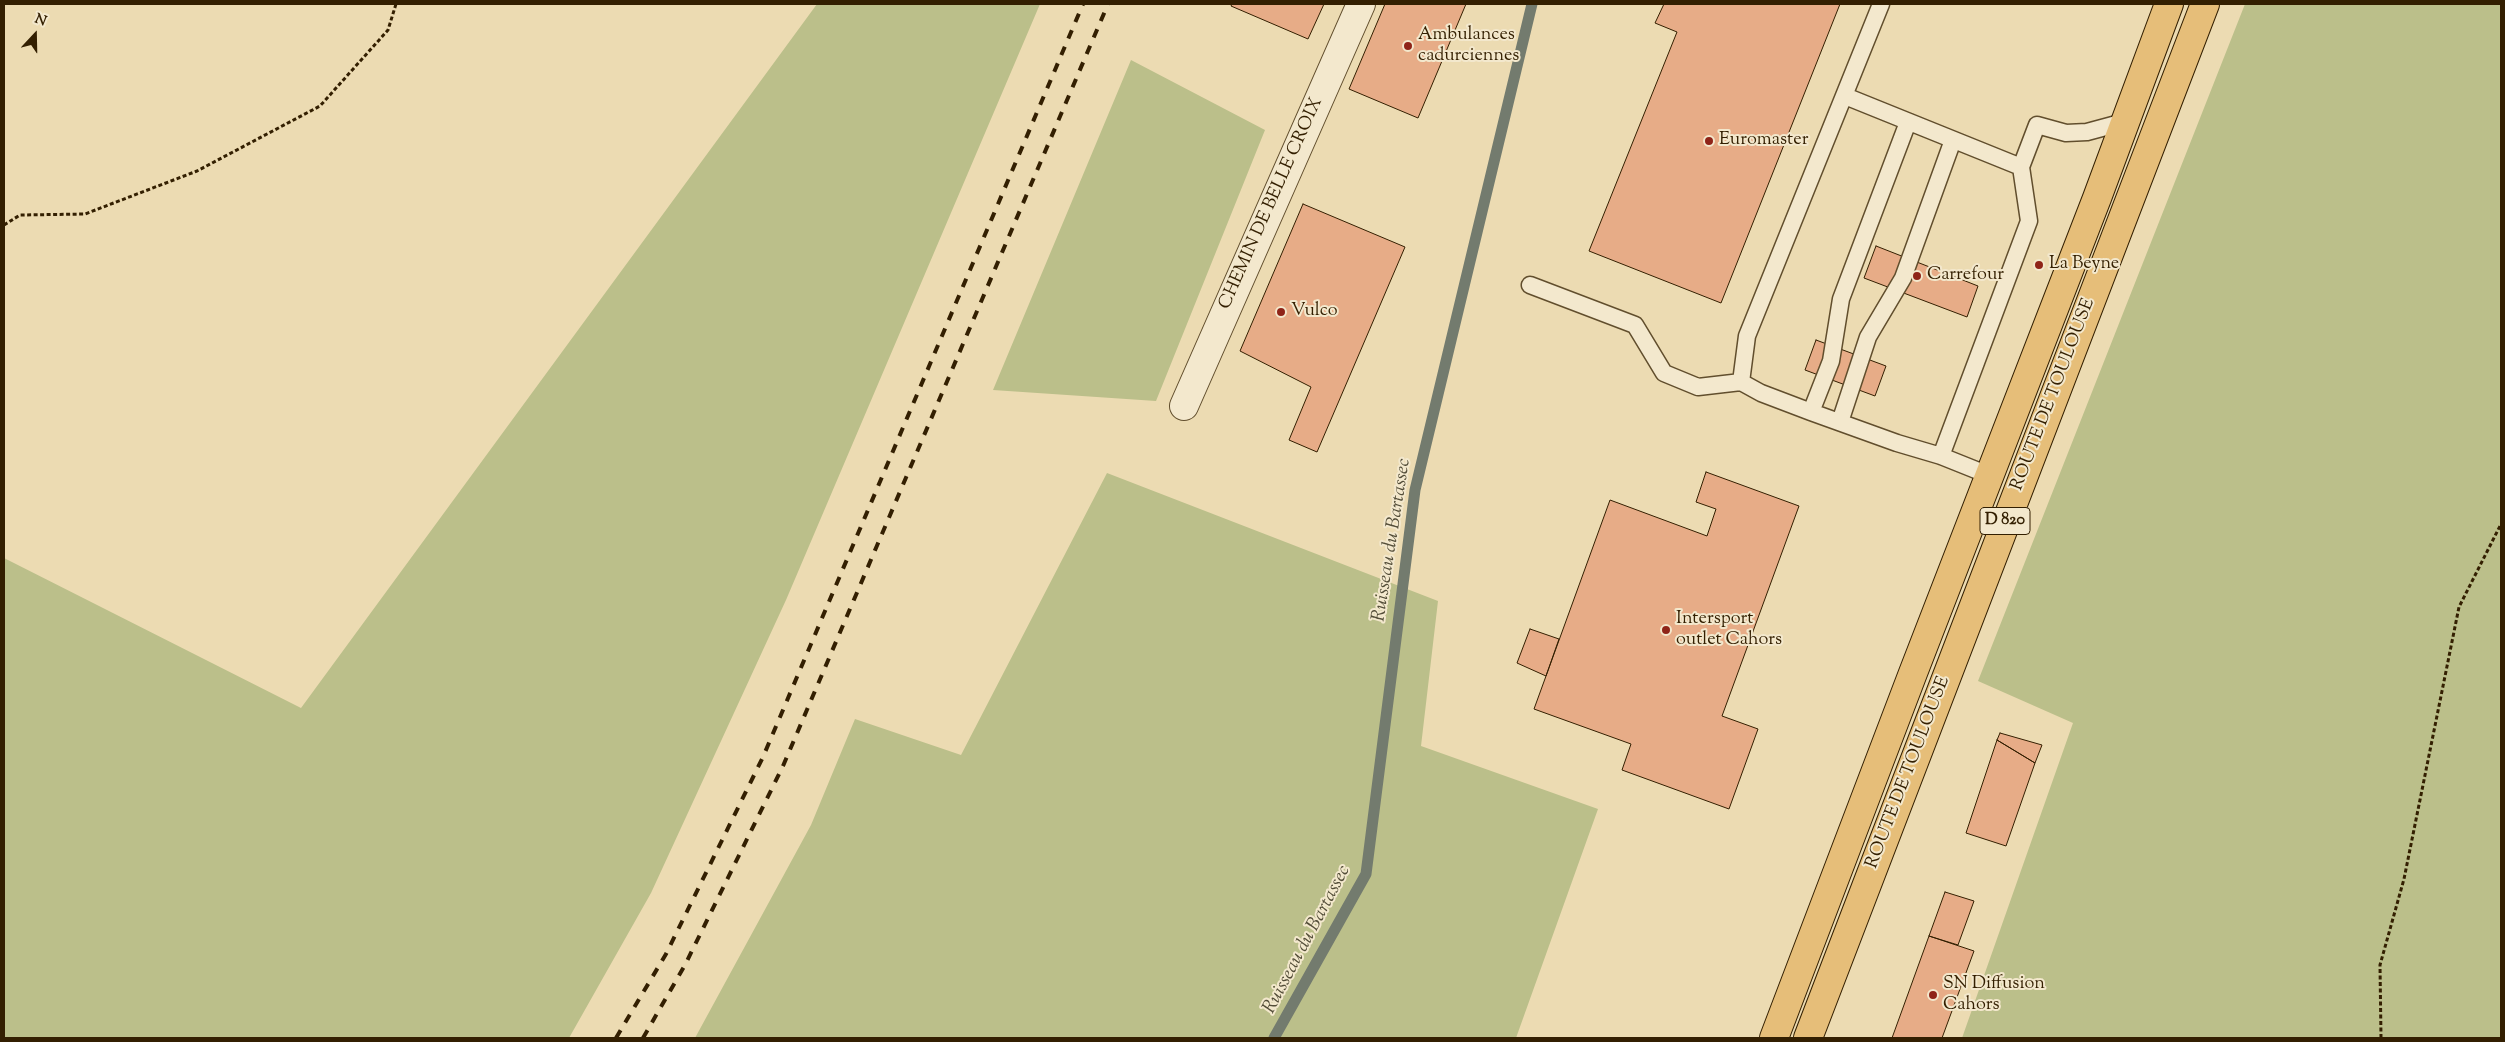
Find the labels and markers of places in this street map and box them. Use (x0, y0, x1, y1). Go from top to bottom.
place label: Ambulances cadurciennes (1418, 25, 1519, 68)
marker: Ambulances cadurciennes (1402, 40, 1414, 52)
place label: Euromaster (1719, 130, 1808, 152)
marker: Euromaster (1703, 135, 1715, 147)
place label: La Beyne (2049, 254, 2119, 276)
marker: La Beyne (2033, 259, 2045, 271)
place label: Carrefour (1927, 265, 2004, 287)
marker: Carrefour (1911, 270, 1923, 282)
place label: Vulco (1291, 301, 1338, 323)
marker: Vulco (1275, 306, 1287, 318)
place label: Intersport outlet Cahors (1676, 609, 1782, 652)
marker: Intersport outlet Cahors (1660, 624, 1672, 636)
place label: SN Diffusion Cahors (1943, 974, 2045, 1016)
marker: SN Diffusion Cahors (1927, 989, 1939, 1001)

